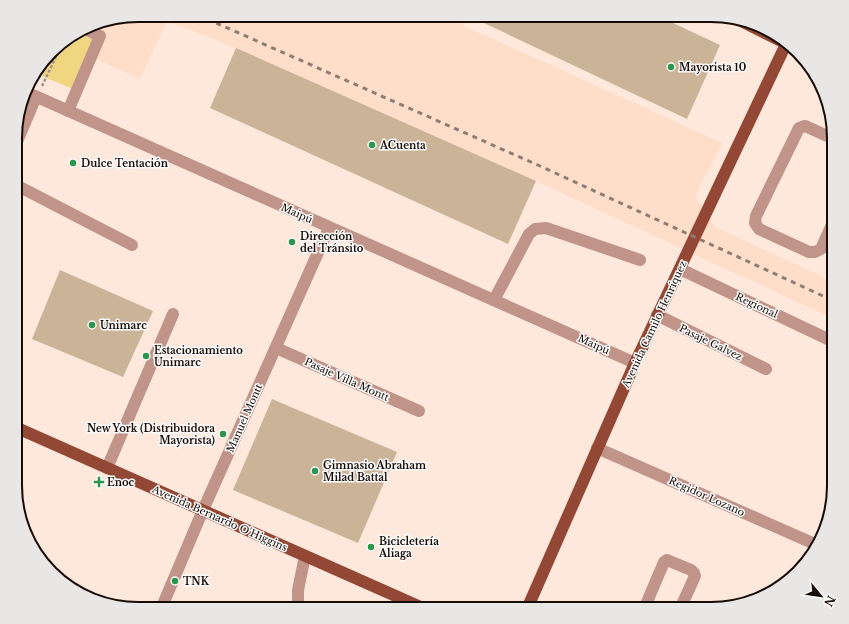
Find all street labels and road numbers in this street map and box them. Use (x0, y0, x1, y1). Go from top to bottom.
street label: Maipú (279, 201, 315, 226)
street label: Avenida Camilo Henríquez (619, 258, 690, 391)
street label: Regional (734, 290, 780, 321)
street label: Pasaje Galvez (677, 322, 745, 364)
street label: Maipú (576, 332, 612, 357)
street label: Pasaje Villa Montt (303, 355, 391, 404)
street label: Manuel Montt (224, 382, 265, 454)
street label: Regidor Lozano (667, 474, 747, 519)
street label: Avenida Bernardo O'Higgins (149, 482, 290, 554)

